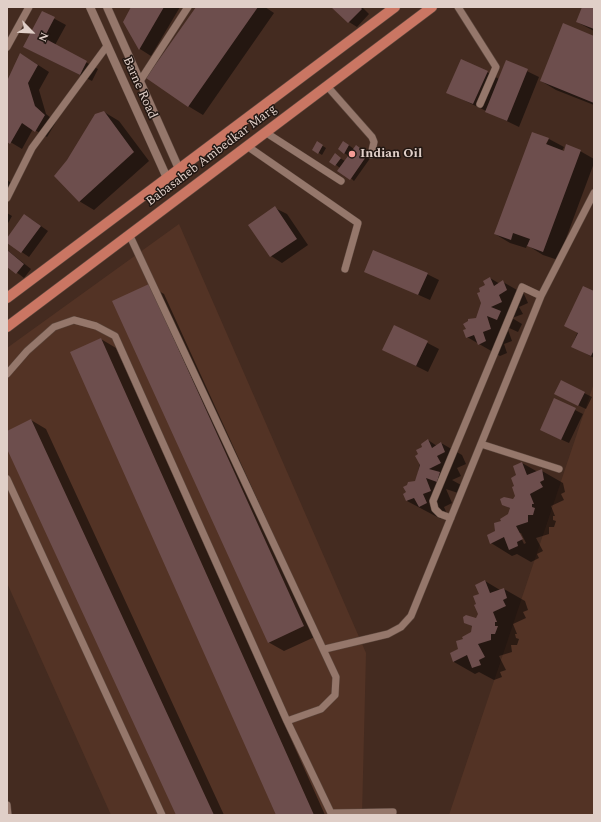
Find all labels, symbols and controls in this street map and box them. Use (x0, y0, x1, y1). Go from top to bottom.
north arrow (12, 12, 52, 52)
text: N (34, 30, 53, 45)
street label: Barne Road (118, 54, 160, 122)
street label: Babasaheb Ambedkar Marg (144, 102, 280, 210)
place label: Indian Oil (360, 146, 422, 162)
marker: Indian Oil (347, 149, 357, 159)

